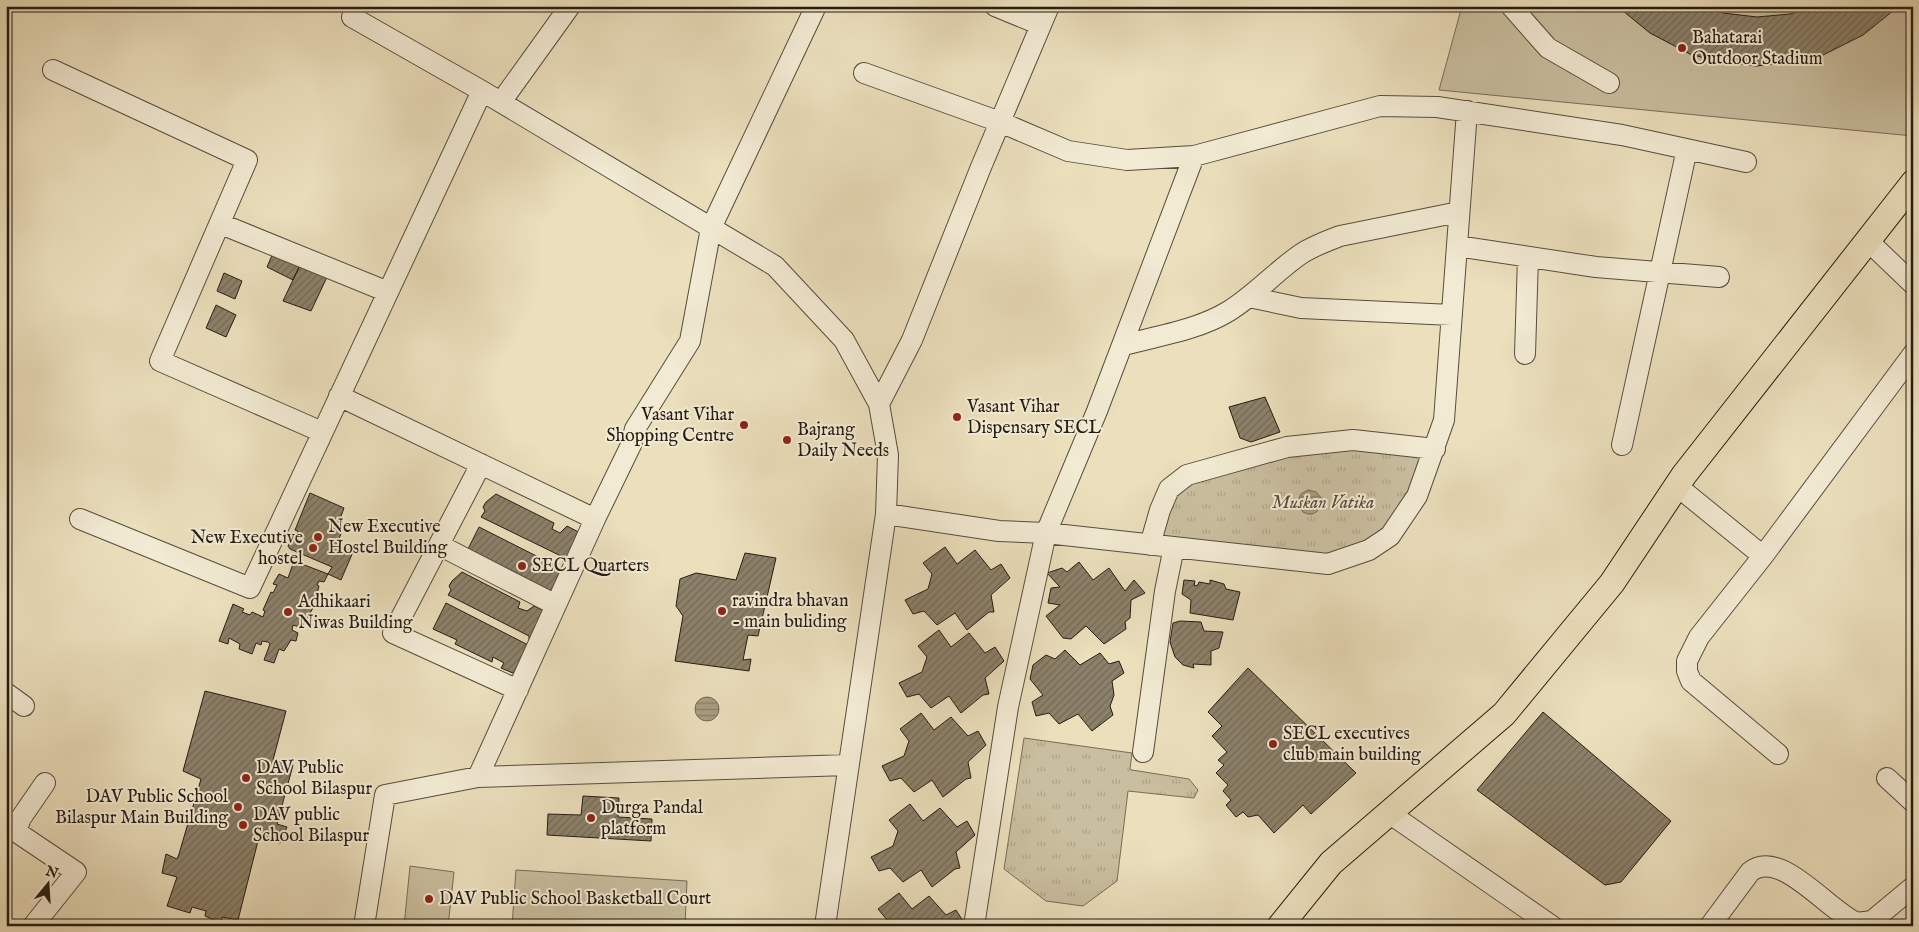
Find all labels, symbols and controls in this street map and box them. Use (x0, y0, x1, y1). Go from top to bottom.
place label: Bahatarai Outdoor Stadium (1692, 27, 1823, 71)
marker: Bahatarai Outdoor Stadium (1676, 42, 1688, 54)
place label: Vasant Vihar Dispensary SECL (966, 396, 1101, 440)
place label: Vasant Vihar Shopping Centre (606, 404, 734, 448)
marker: Vasant Vihar Dispensary SECL (951, 411, 963, 423)
marker: Vasant Vihar Shopping Centre (738, 419, 750, 431)
place label: Bajrang Daily Needs (797, 419, 889, 463)
marker: Bajrang Daily Needs (781, 434, 793, 446)
park label: Muskan Vatika (1272, 492, 1374, 515)
place label: New Executive Hostel Building (328, 516, 447, 560)
place label: New Executive hostel (190, 527, 303, 571)
marker: New Executive Hostel Building (312, 531, 324, 543)
marker: New Executive hostel (307, 542, 319, 554)
place label: SECL Quarters (532, 555, 649, 578)
marker: SECL Quarters (516, 560, 528, 572)
place label: ravindra bhavan - main buliding (732, 590, 849, 634)
place label: Adhikaari Niwas Building (297, 591, 413, 635)
marker: ravindra bhavan - main buliding (716, 605, 728, 617)
marker: Adhikaari Niwas Building (282, 606, 294, 618)
place label: SECL executives club main building (1283, 723, 1421, 767)
marker: SECL executives club main building (1267, 738, 1279, 750)
place label: DAV Public School Bilaspur (256, 757, 372, 801)
marker: DAV Public School Bilaspur (240, 772, 252, 784)
place label: DAV Public School Bilaspur Main Building (55, 786, 228, 830)
place label: Durga Pandal platform (601, 797, 703, 841)
marker: DAV Public School Bilaspur Main Building (232, 801, 244, 813)
place label: DAV public School Bilaspur (253, 804, 369, 848)
marker: Durga Pandal platform (585, 812, 597, 824)
marker: DAV public School Bilaspur (237, 819, 249, 831)
north arrow (22, 860, 72, 910)
text: N (42, 862, 60, 883)
place label: DAV Public School Basketball Court (439, 888, 711, 911)
marker: DAV Public School Basketball Court (423, 893, 435, 905)

